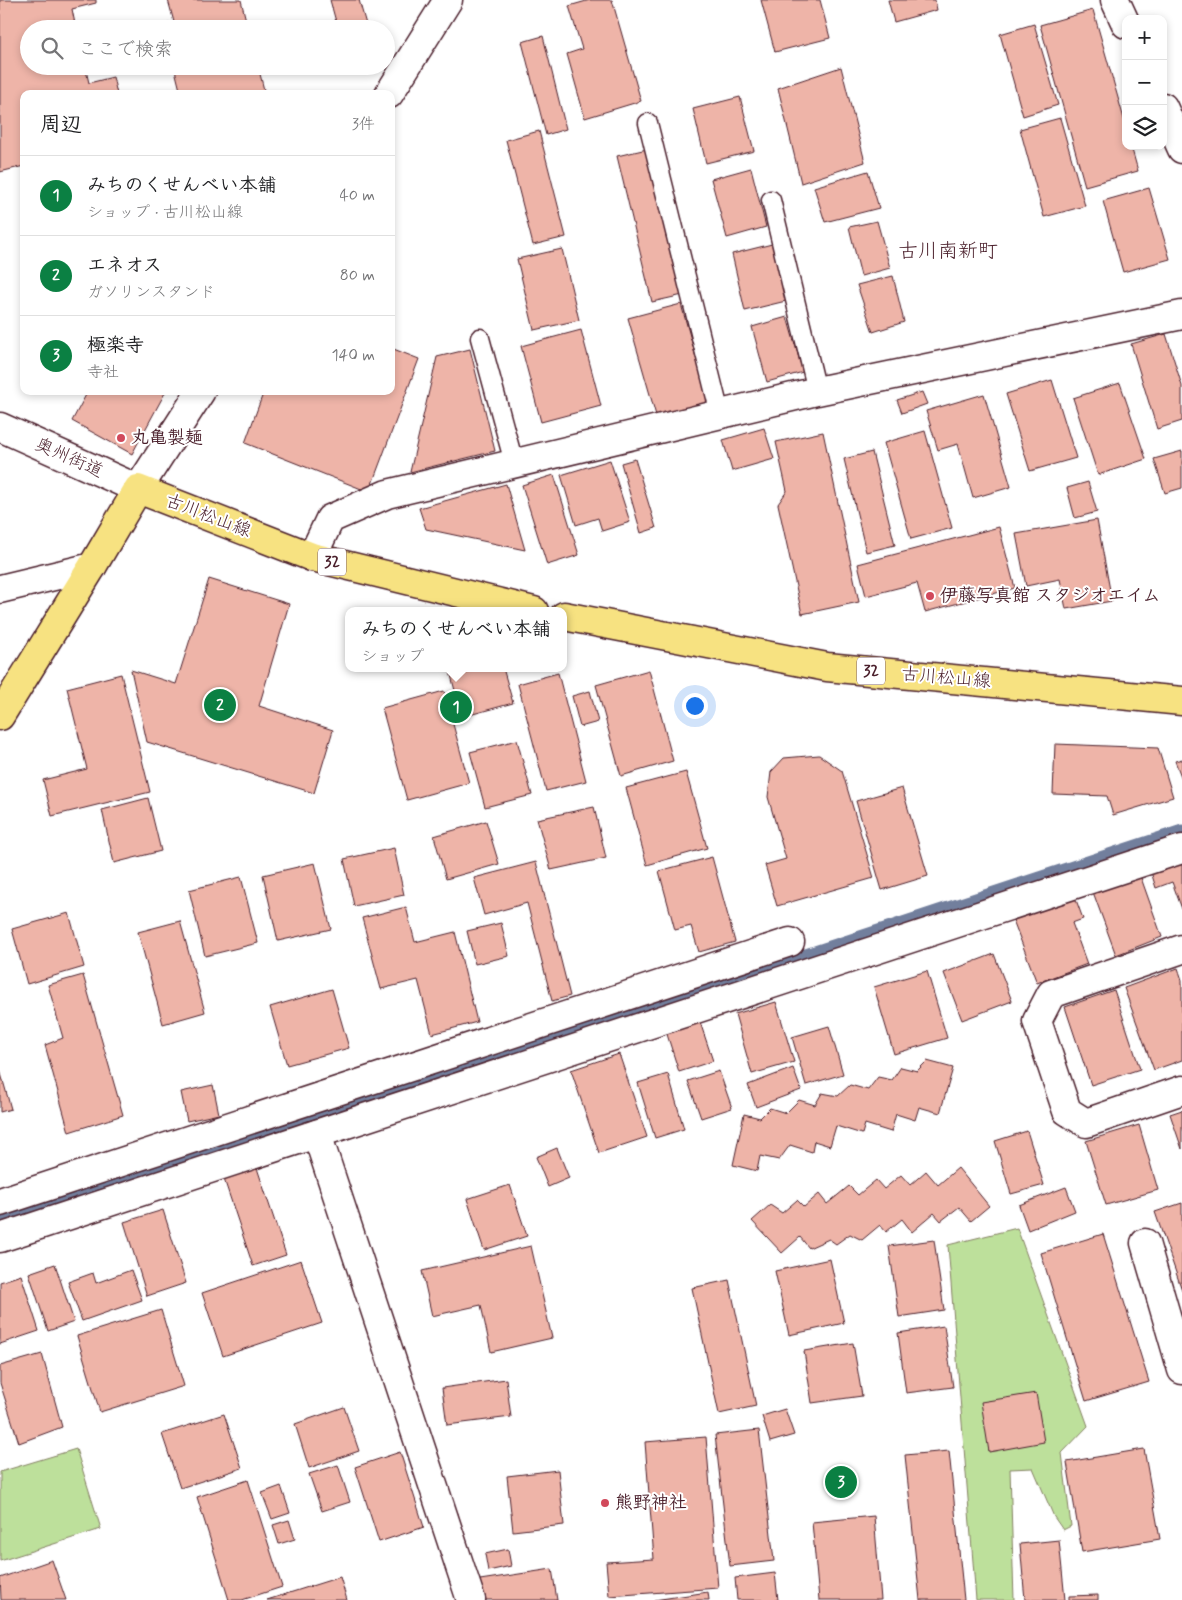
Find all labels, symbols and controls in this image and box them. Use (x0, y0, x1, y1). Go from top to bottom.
map controls (1122, 15, 1167, 150)
button: + (1122, 15, 1167, 60)
search box (20, 20, 395, 75)
icon: search (38, 34, 66, 62)
text: ここで検索 (78, 37, 173, 62)
button: − (1122, 60, 1167, 105)
button: layers (1122, 105, 1167, 150)
text: 周辺 (40, 111, 82, 139)
text: 3件 (352, 114, 375, 135)
text: みちのくせんべい本舗 (87, 173, 277, 198)
text: 1 (52, 185, 60, 206)
text: 40 m (339, 185, 375, 206)
text: ショップ · 古川松山線 (87, 202, 243, 223)
district label: 古川南新町 (898, 238, 998, 265)
text: エネオス (87, 253, 162, 278)
text: 2 (52, 265, 60, 286)
text: 80 m (340, 265, 375, 286)
text: ガソリンスタンド (87, 282, 215, 303)
text: 極楽寺 (87, 333, 144, 358)
text: 3 (52, 345, 60, 366)
text: 140 m (331, 345, 375, 366)
text: 寺社 (87, 362, 119, 383)
place label: 丸亀製麺 (131, 426, 203, 450)
street label: 奥州街道 (31, 432, 107, 484)
marker: 丸亀製麺 (115, 432, 127, 444)
street label: 古川松山線 (162, 489, 254, 543)
road number: 32 (318, 548, 346, 576)
place label: 伊藤写真館 スタジオエイム (940, 584, 1161, 608)
marker: 伊藤写真館 スタジオエイム (924, 590, 936, 602)
popup (345, 607, 567, 672)
text: みちのくせんべい本舗 (361, 617, 551, 642)
text: ショップ (361, 646, 425, 667)
road number: 32 (857, 658, 885, 684)
street label: 古川松山線 (900, 662, 992, 694)
pin: 2 (204, 686, 236, 724)
pin: 1 (440, 688, 472, 726)
your location (682, 693, 708, 719)
pin: 3 (825, 1463, 857, 1501)
place label: 熊野神社 (615, 1491, 687, 1515)
marker: 熊野神社 (599, 1497, 611, 1509)

